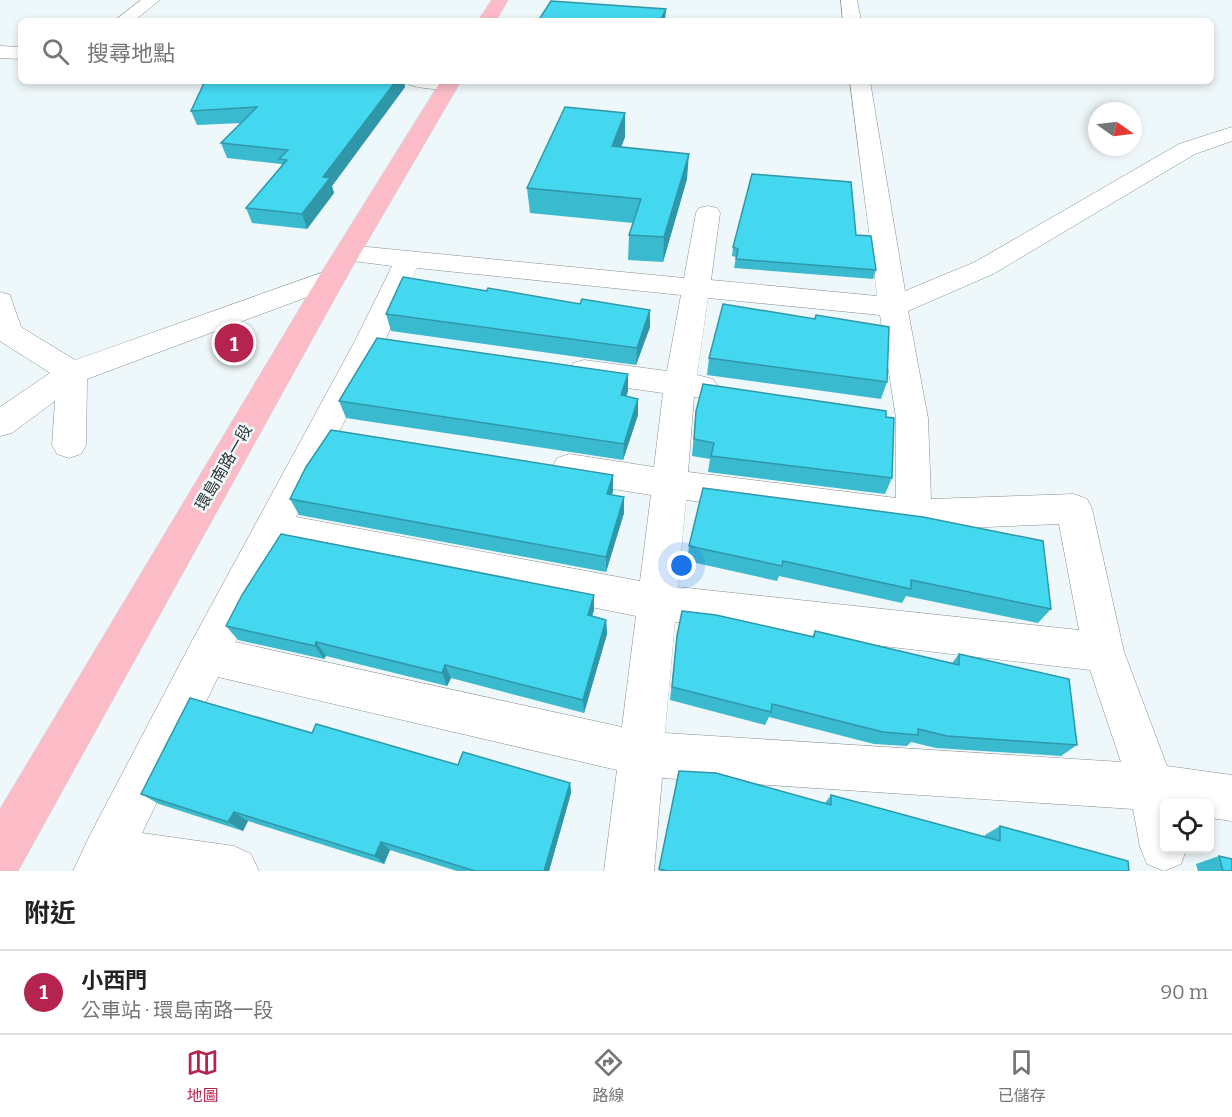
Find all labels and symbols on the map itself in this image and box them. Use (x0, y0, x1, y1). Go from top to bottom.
north arrow (1088, 102, 1142, 156)
pin: 1 (214, 320, 254, 366)
street label: 環島南路一段 (191, 421, 256, 514)
your location (667, 551, 696, 580)

